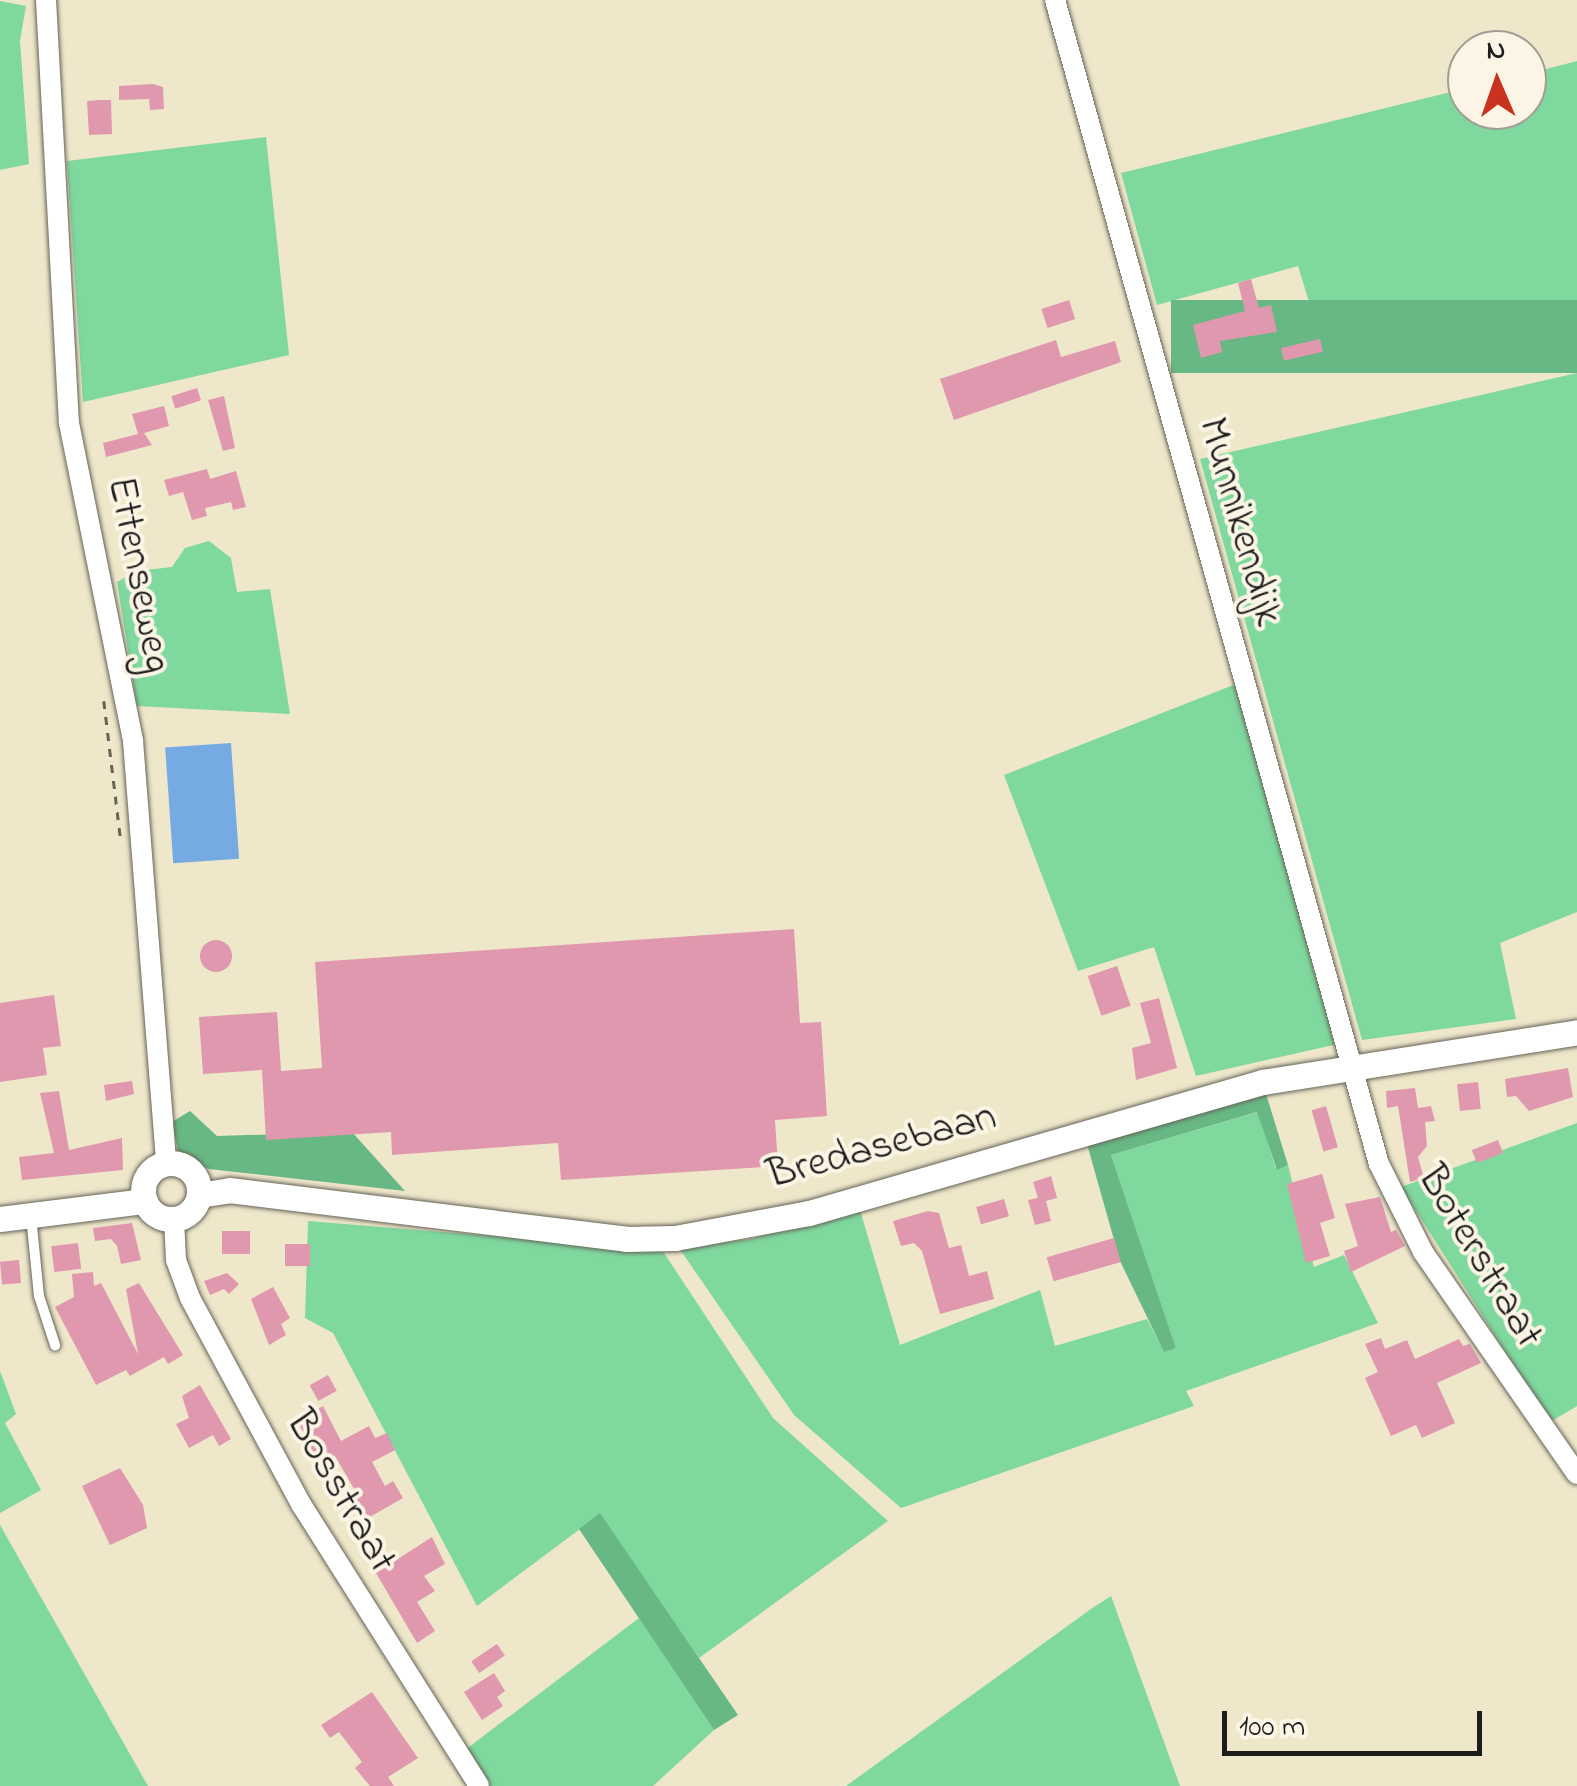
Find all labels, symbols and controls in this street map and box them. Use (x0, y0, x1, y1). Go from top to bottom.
north arrow (1447, 30, 1547, 130)
text: N (1486, 31, 1506, 72)
street label: Munnikendijk (1185, 412, 1293, 632)
street label: Ettenseweg (94, 473, 182, 677)
street label: Bredasebaan (762, 1092, 1002, 1202)
street label: Boterstraat (1405, 1157, 1553, 1357)
street label: Bosstraat (273, 1402, 407, 1582)
scale bar (1227, 1691, 1487, 1753)
text: 100 m (1239, 1706, 1305, 1750)

